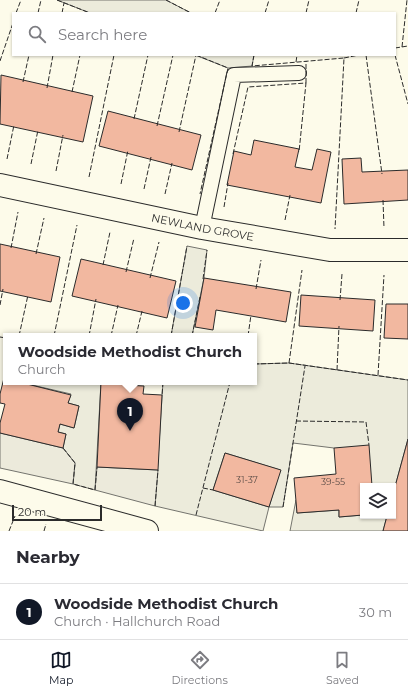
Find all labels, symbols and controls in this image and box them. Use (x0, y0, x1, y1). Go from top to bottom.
search box (12, 12, 396, 56)
icon: search (26, 23, 48, 45)
text: Search here (58, 25, 147, 44)
street label: NEWLAND GROVE (150, 210, 255, 244)
your location (173, 293, 193, 313)
popup (3, 333, 257, 385)
text: Woodside Methodist Church (18, 342, 242, 361)
text: Church (18, 361, 66, 377)
pin: 1 (117, 398, 143, 431)
house number: 31-37 (236, 474, 258, 485)
house number: 39-55 (321, 476, 345, 487)
map controls (360, 483, 396, 519)
button: layers (360, 483, 396, 519)
scale bar (12, 503, 102, 522)
text: 20 m (18, 505, 46, 519)
text: Nearby (16, 547, 80, 567)
text: Woodside Methodist Church (54, 594, 278, 613)
text: 1 (26, 604, 32, 620)
text: 30 m (359, 604, 392, 620)
text: Church · Hallchurch Road (54, 613, 220, 629)
tab: Map (49, 649, 73, 687)
tab: Directions (172, 649, 228, 687)
tab: Saved (326, 649, 359, 687)

